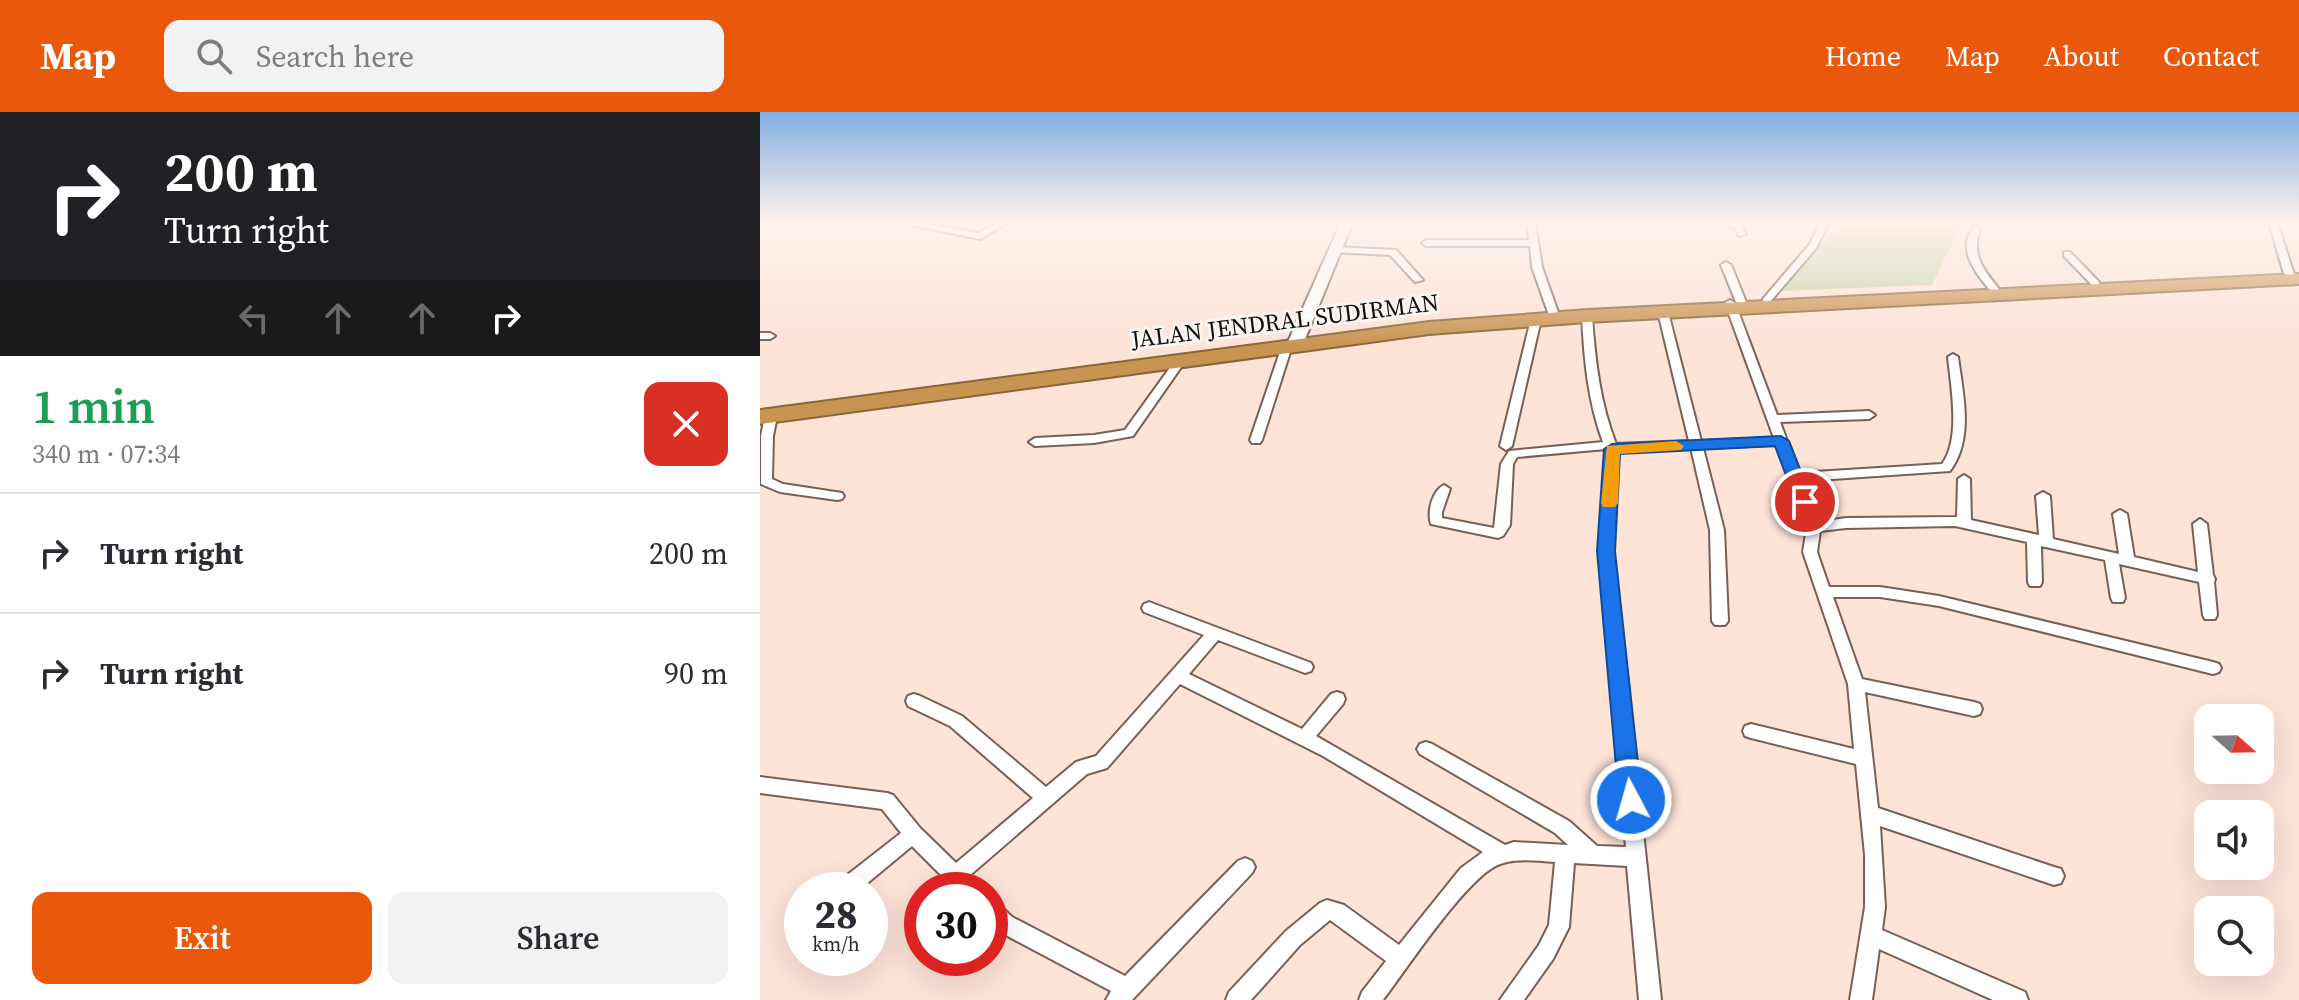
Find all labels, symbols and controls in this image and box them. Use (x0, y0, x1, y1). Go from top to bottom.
search box (164, 20, 724, 92)
text: Map (40, 30, 116, 82)
icon: search (192, 34, 236, 78)
text: Search here (256, 36, 414, 77)
text: Home (1825, 37, 1901, 75)
text: Map (1945, 37, 2000, 75)
text: About (2044, 37, 2119, 75)
text: Contact (2163, 37, 2259, 75)
text: 200 m (164, 133, 318, 210)
icon: right (32, 144, 136, 248)
text: Turn right (164, 206, 329, 255)
street label: JALAN JENDRAL SUDIRMAN (1128, 285, 1441, 356)
icon: left (232, 296, 276, 340)
icon: ahead (316, 296, 360, 340)
icon: ahead (400, 296, 444, 340)
icon: right (484, 296, 528, 340)
text: 1 min (32, 373, 155, 439)
button: close (644, 382, 728, 466)
text: 340 m · 07:34 (32, 436, 180, 472)
pin (1771, 468, 1839, 536)
icon: arrive (1783, 480, 1827, 524)
icon: right (32, 531, 76, 575)
text: Turn right (100, 533, 243, 574)
text: 200 m (649, 533, 728, 574)
icon: right (32, 651, 76, 695)
text: Turn right (100, 653, 243, 694)
text: 90 m (664, 653, 728, 694)
north arrow (2194, 704, 2274, 784)
map controls (2194, 704, 2274, 976)
position arrow (1589, 758, 1673, 842)
button: sound (2194, 800, 2274, 880)
speed limit sign: 30 (904, 872, 1008, 976)
text: 28 (814, 887, 858, 941)
button: Exit (32, 892, 372, 984)
button: Share (388, 892, 728, 984)
button: search (2194, 896, 2274, 976)
text: km/h (812, 930, 860, 958)

